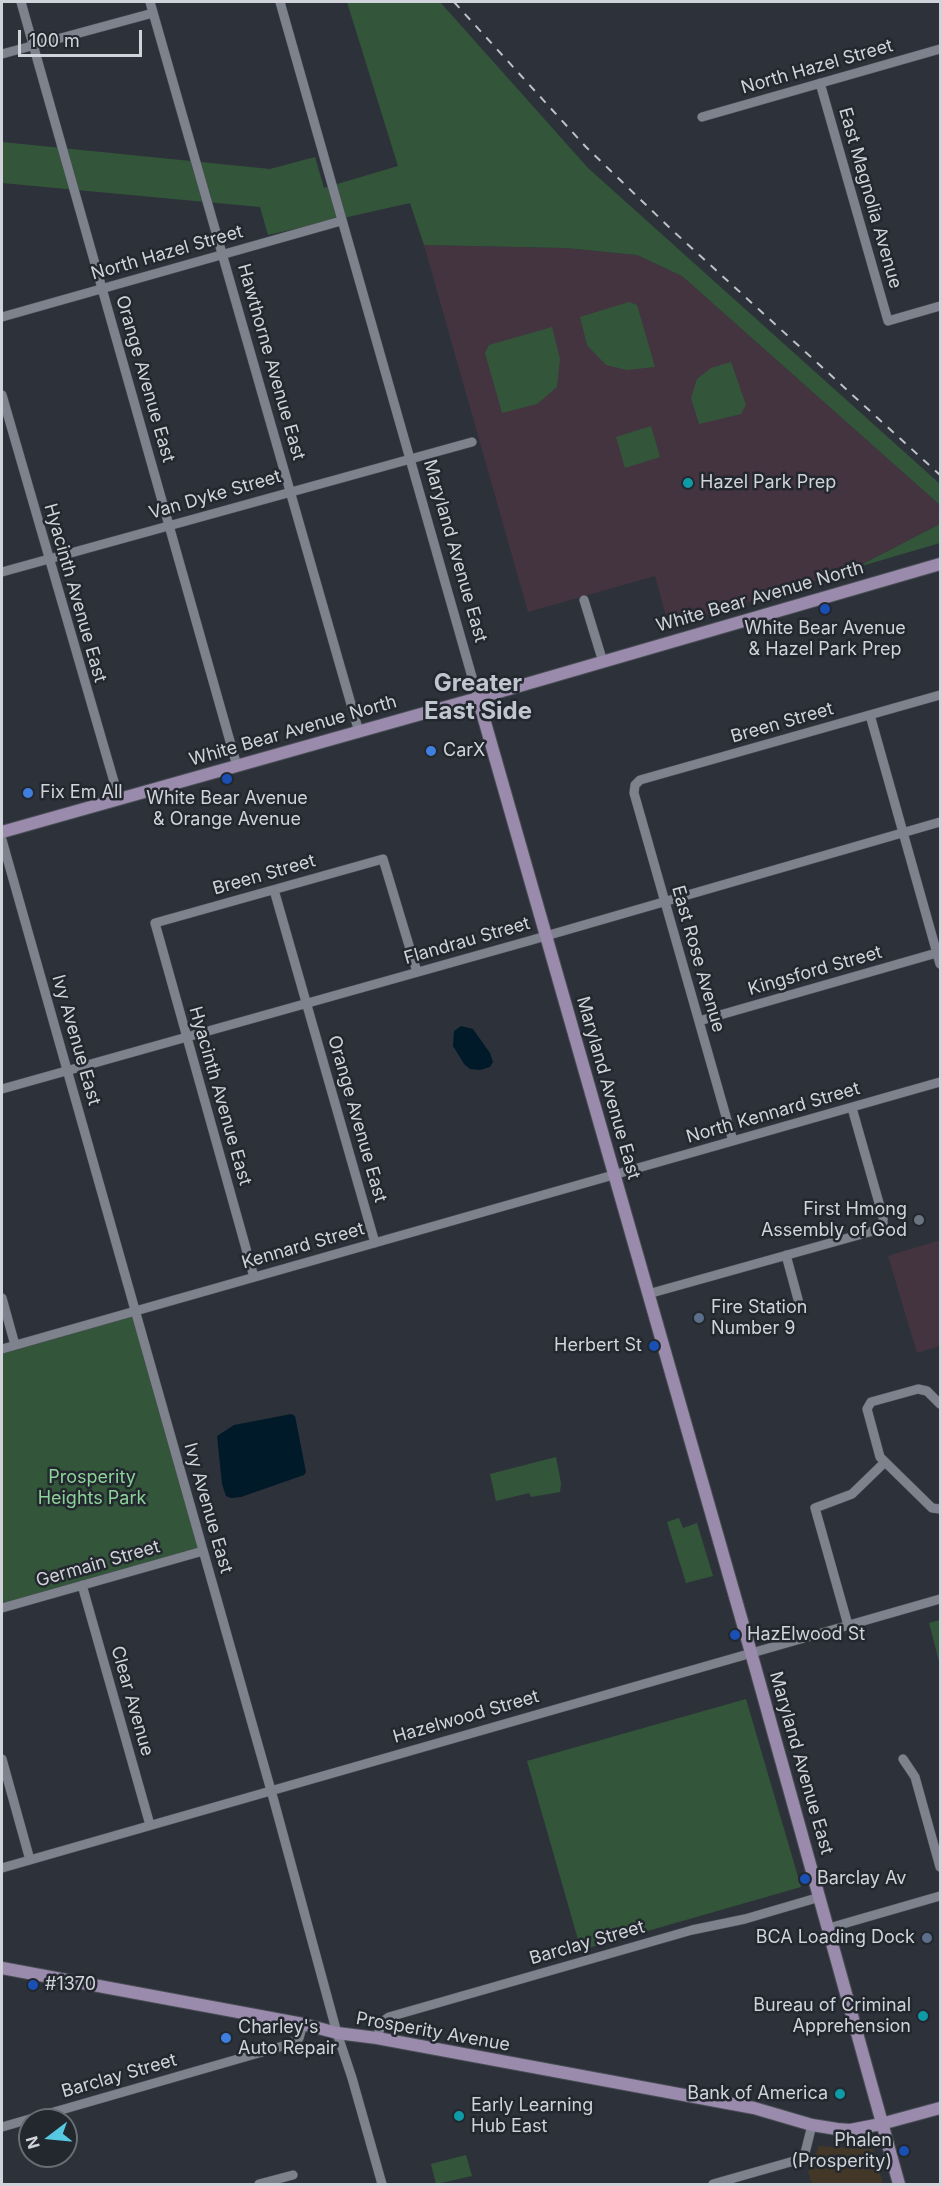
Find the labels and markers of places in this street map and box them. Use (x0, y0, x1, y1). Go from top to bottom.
place label: Hazel Park Prep (700, 472, 836, 494)
marker: Hazel Park Prep (681, 476, 695, 490)
marker: White Bear Avenue & Hazel Park Prep (818, 602, 832, 616)
place label: White Bear Avenue & Hazel Park Prep (744, 618, 906, 660)
place label: CarX (443, 740, 485, 762)
marker: CarX (424, 744, 438, 758)
marker: White Bear Avenue & Orange Avenue (220, 772, 234, 786)
place label: Fix Em All (40, 782, 123, 804)
marker: Fix Em All (21, 786, 35, 800)
place label: White Bear Avenue & Orange Avenue (146, 788, 308, 830)
place label: First Hmong Assembly of God (761, 1199, 907, 1242)
marker: First Hmong Assembly of God (912, 1213, 926, 1227)
place label: Fire Station Number 9 (711, 1297, 807, 1340)
marker: Fire Station Number 9 (692, 1311, 706, 1325)
place label: Herbert St (554, 1335, 642, 1357)
marker: Herbert St (647, 1339, 661, 1353)
place label: HazElwood St (747, 1624, 865, 1646)
marker: HazElwood St (728, 1628, 742, 1642)
place label: Barclay Av (817, 1868, 906, 1890)
marker: Barclay Av (798, 1872, 812, 1886)
place label: BCA Loading Dock (756, 1927, 915, 1949)
marker: BCA Loading Dock (920, 1931, 934, 1945)
place label: #1370 (45, 1974, 96, 1996)
marker: #1370 (26, 1978, 40, 1992)
place label: Bureau of Criminal Apprehension (753, 1995, 911, 2038)
marker: Bureau of Criminal Apprehension (916, 2009, 930, 2023)
place label: Charley's Auto Repair (238, 2017, 337, 2060)
marker: Charley's Auto Repair (219, 2031, 233, 2045)
place label: Bank of America (687, 2083, 828, 2105)
marker: Bank of America (833, 2087, 847, 2101)
place label: Early Learning Hub East (471, 2095, 593, 2138)
marker: Early Learning Hub East (452, 2109, 466, 2123)
place label: Phalen (Prosperity) (791, 2130, 892, 2172)
marker: Phalen (Prosperity) (897, 2144, 911, 2158)

